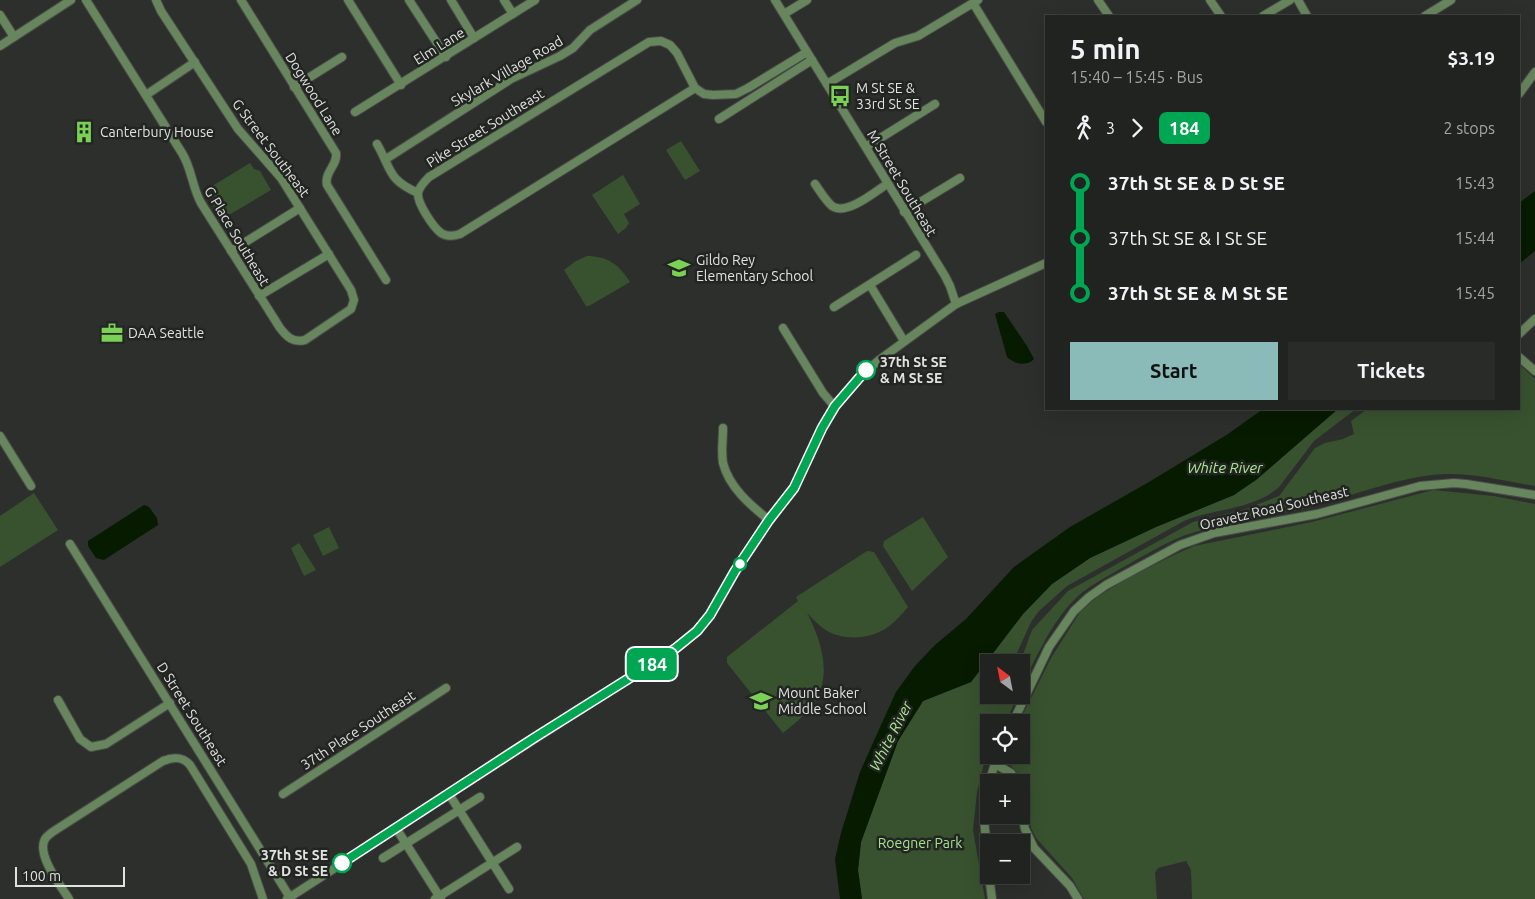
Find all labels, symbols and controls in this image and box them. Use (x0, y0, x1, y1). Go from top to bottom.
street label: Elm Lane (411, 24, 467, 68)
street label: Skylark Village Road (448, 33, 566, 109)
text: 5 min (1070, 33, 1141, 64)
text: $3.19 (1447, 47, 1495, 69)
street label: Dogwood Lane (282, 50, 346, 138)
text: 15:40 – 15:45 · Bus (1070, 68, 1203, 86)
place label: M St SE & 33rd St SE (856, 80, 920, 112)
bus stop icon: M St SE & 33rd St SE (827, 83, 853, 109)
street label: Pike Street Southeast (423, 85, 547, 171)
street label: G Street Southeast (229, 96, 313, 200)
icon: walk (1070, 114, 1098, 142)
icon: forward (1123, 114, 1151, 142)
text: 184 (1169, 118, 1200, 138)
building icon: Canterbury House (71, 119, 97, 145)
text: 3 (1106, 119, 1115, 137)
text: 2 stops (1443, 119, 1495, 137)
place label: Canterbury House (100, 124, 214, 140)
street label: M Street Southeast (864, 127, 940, 239)
text: 37th St SE & D St SE (1108, 172, 1285, 194)
text: 15:43 (1455, 174, 1495, 192)
street label: G Place Southeast (201, 184, 273, 289)
text: 37th St SE & I St SE (1108, 227, 1267, 249)
text: 15:44 (1455, 229, 1495, 247)
place label: Gildo Rey Elementary School (696, 252, 814, 284)
school or university icon: Gildo Rey Elementary School (666, 255, 692, 281)
text: 37th St SE & M St SE (1108, 282, 1288, 304)
text: 15:45 (1455, 284, 1495, 302)
office icon: DAA Seattle (99, 320, 125, 346)
place label: DAA Seattle (128, 325, 204, 341)
button: Start (1070, 342, 1278, 400)
button: Tickets (1288, 342, 1495, 400)
place label: 37th St SE & M St SE (880, 354, 947, 386)
marker: 37th St SE & M St SE (856, 360, 876, 380)
water label: White River (1187, 459, 1264, 476)
street label: Oravetz Road Southeast (1198, 483, 1350, 533)
unlabelled marker (733, 557, 747, 571)
line badge: 184 (623, 648, 681, 680)
text: 184 (637, 654, 667, 674)
north arrow (980, 654, 1030, 704)
map controls (980, 654, 1030, 884)
street label: D Street Southeast (154, 659, 231, 769)
place label: Mount Baker Middle School (778, 685, 867, 717)
street label: 37th Place Southeast (298, 687, 418, 773)
school or university icon: Mount Baker Middle School (748, 688, 774, 714)
water label: White River (866, 697, 916, 773)
button: locate (980, 714, 1030, 764)
button: + (980, 774, 1030, 824)
button: − (980, 834, 1030, 884)
park label: Roegner Park (878, 835, 962, 851)
place label: 37th St SE & D St SE (261, 847, 328, 879)
marker: 37th St SE & D St SE (332, 853, 352, 873)
scale bar (15, 864, 125, 887)
text: 100 m (22, 868, 61, 884)

